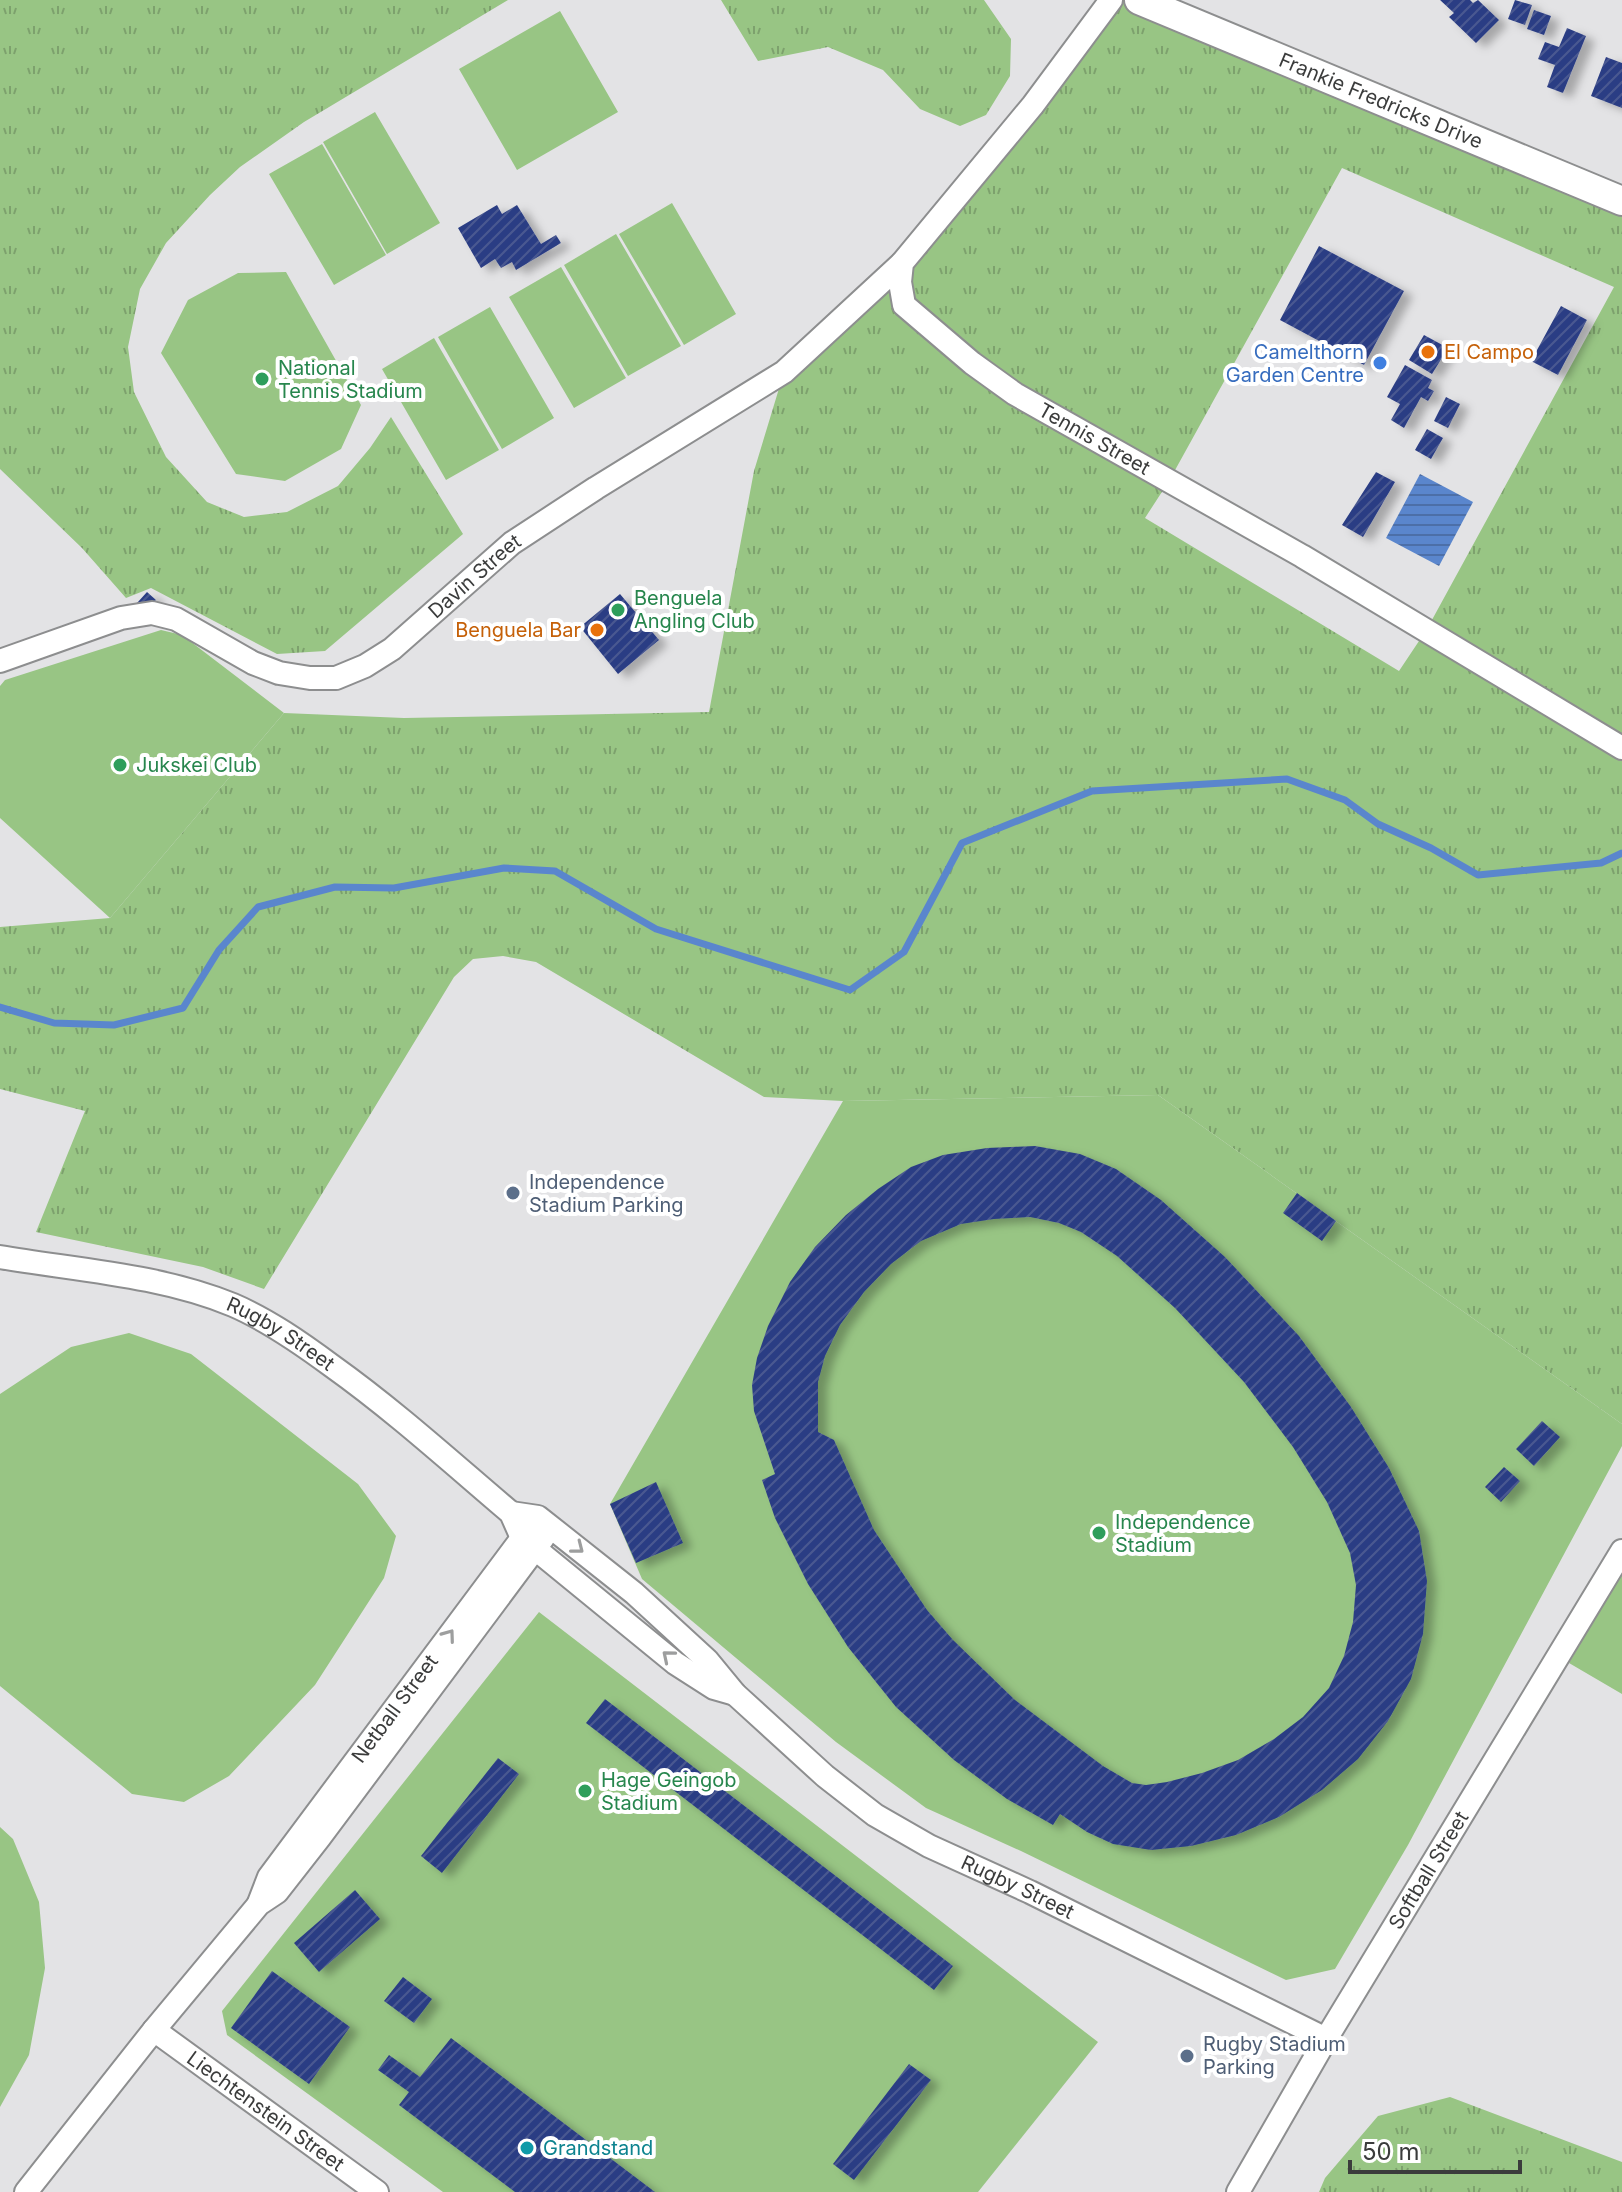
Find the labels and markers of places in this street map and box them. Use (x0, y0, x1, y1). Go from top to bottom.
place label: Camelthorn Garden Centre (1226, 340, 1364, 387)
place label: El Campo (1444, 340, 1534, 364)
marker: El Campo (1419, 343, 1437, 361)
marker: Camelthorn Garden Centre (1371, 354, 1389, 372)
place label: National Tennis Stadium (278, 356, 423, 403)
marker: National Tennis Stadium (253, 370, 271, 388)
place label: Benguela Angling Club (634, 586, 755, 633)
marker: Benguela Angling Club (609, 601, 627, 619)
place label: Benguela Bar (455, 618, 581, 642)
marker: Benguela Bar (588, 621, 606, 639)
place label: Jukskei Club (136, 753, 257, 777)
marker: Jukskei Club (111, 756, 129, 774)
place label: Independence Stadium Parking (529, 1170, 684, 1217)
marker: Independence Stadium Parking (504, 1184, 522, 1202)
place label: Independence Stadium (1115, 1510, 1251, 1557)
marker: Independence Stadium (1090, 1524, 1108, 1542)
place label: Hage Geingob Stadium (601, 1768, 736, 1815)
marker: Hage Geingob Stadium (576, 1782, 594, 1800)
place label: Rugby Stadium Parking (1203, 2032, 1346, 2079)
marker: Rugby Stadium Parking (1178, 2047, 1196, 2065)
place label: Grandstand (543, 2136, 653, 2160)
marker: Grandstand (518, 2139, 536, 2157)

